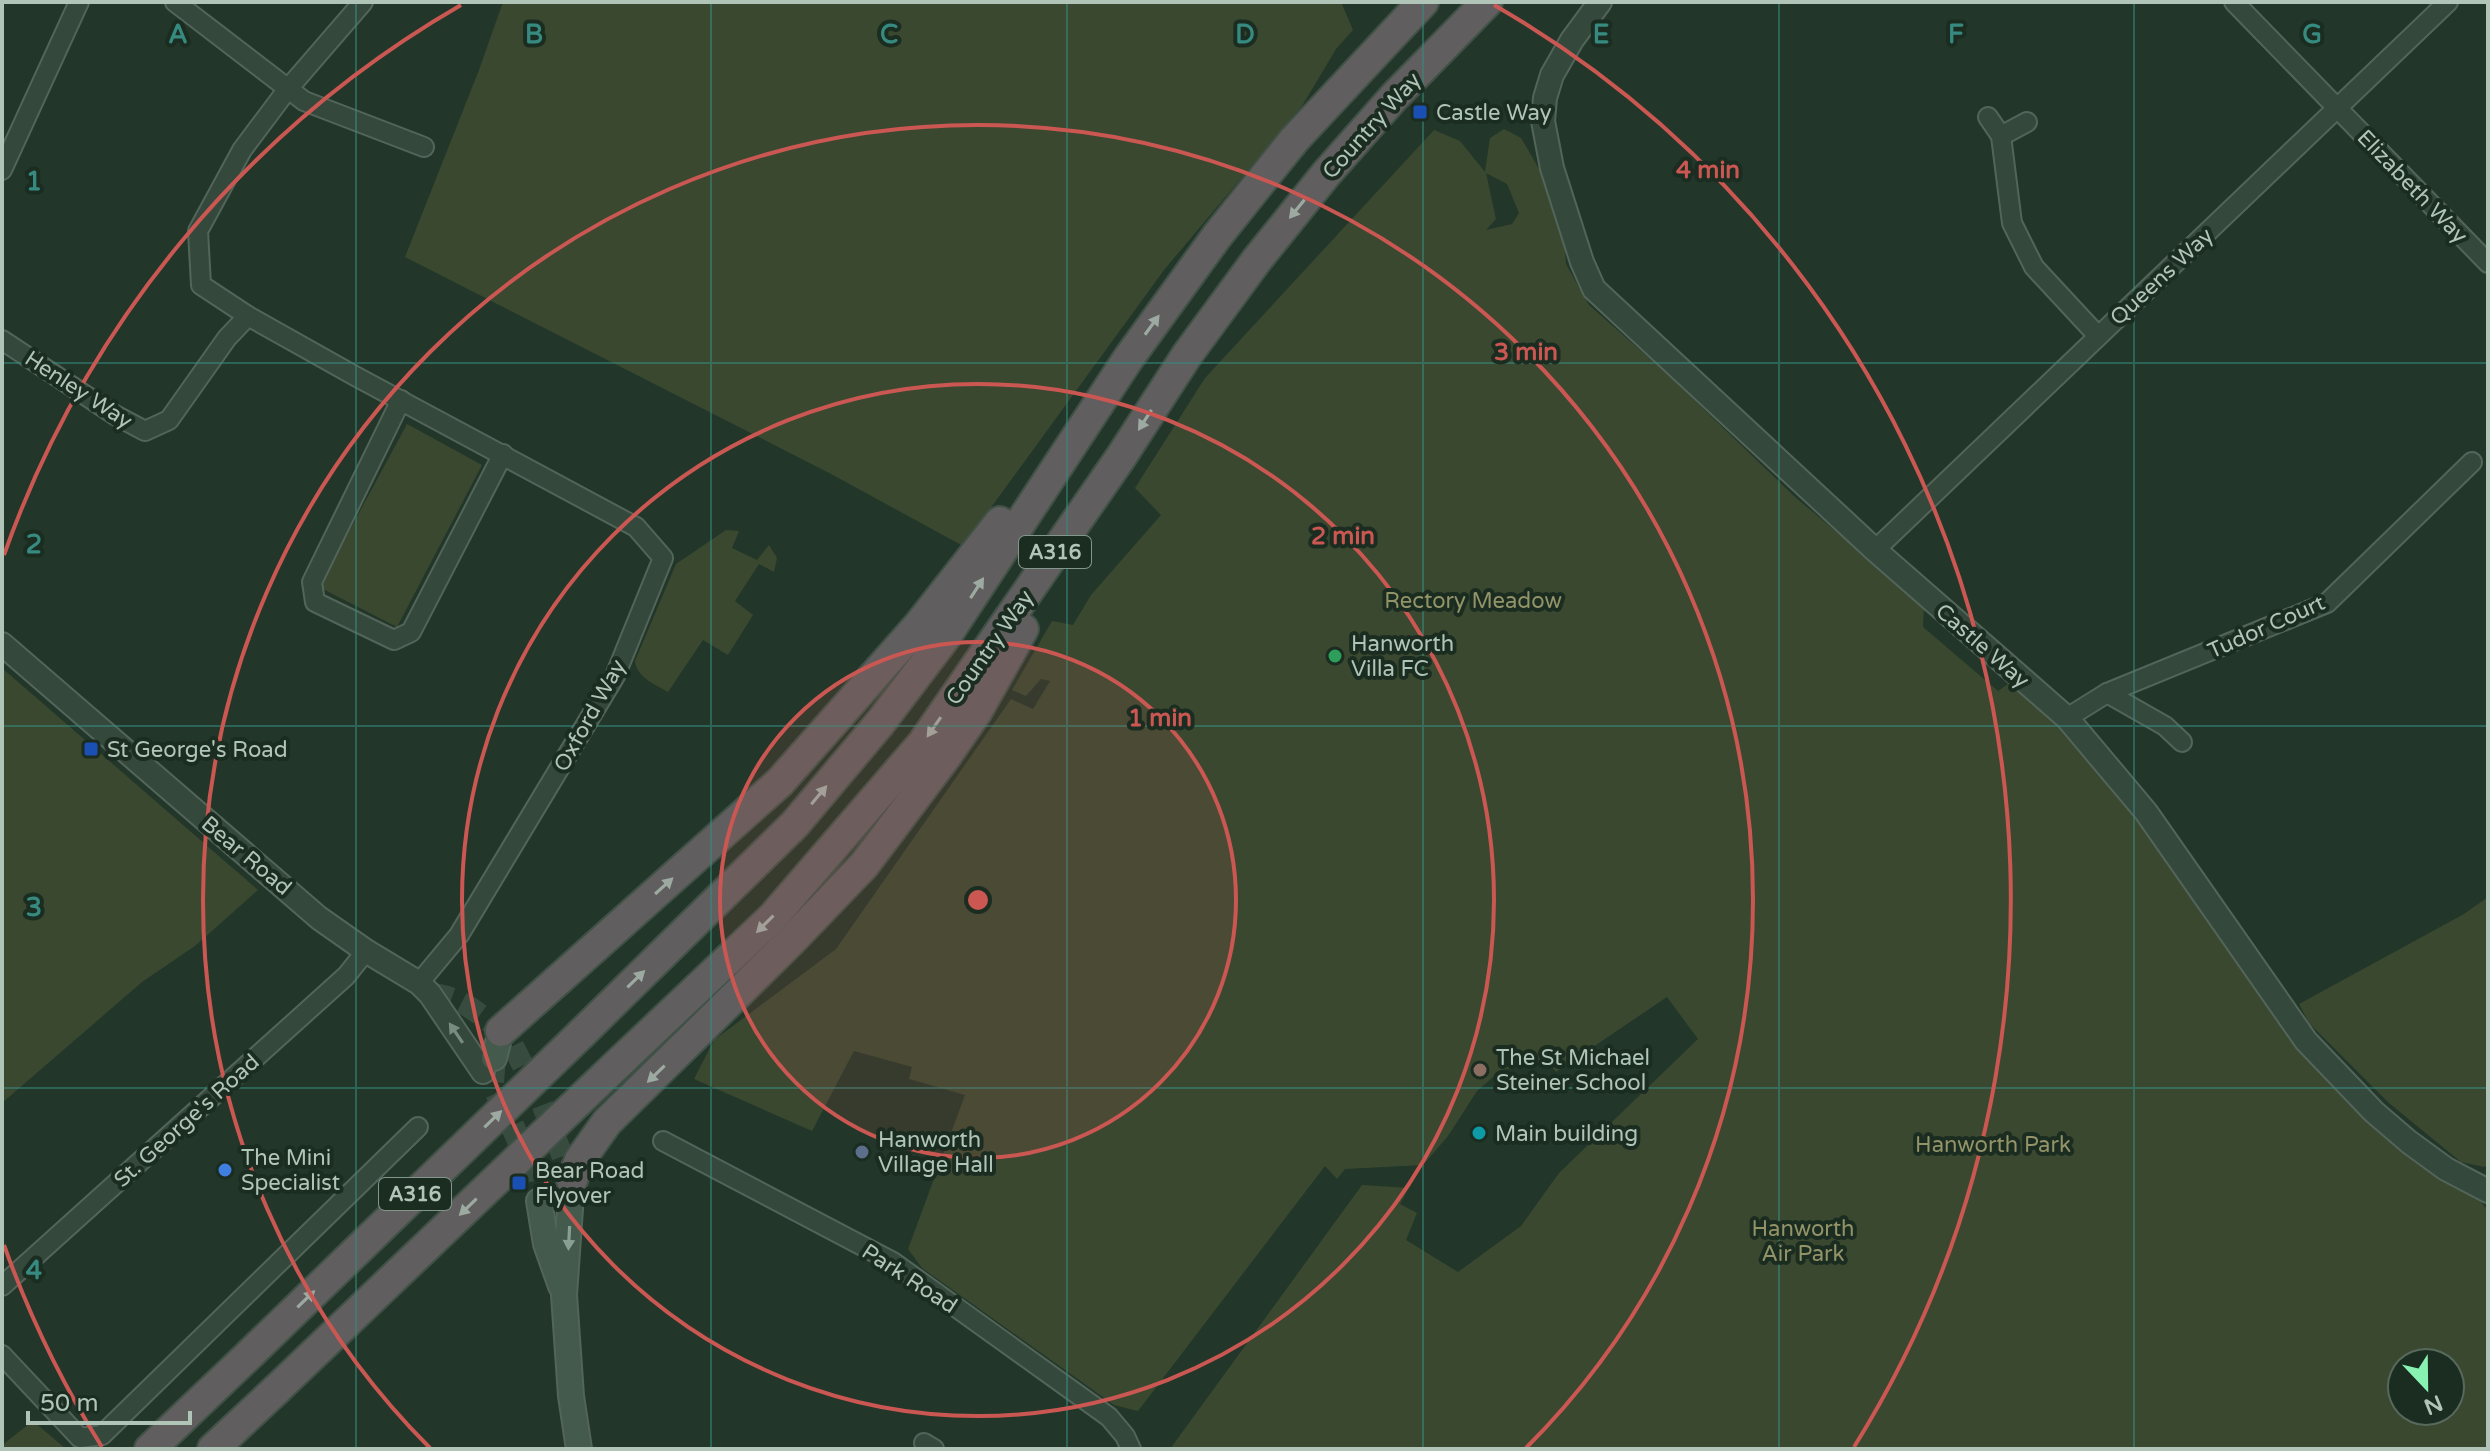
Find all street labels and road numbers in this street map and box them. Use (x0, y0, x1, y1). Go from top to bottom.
street label: Country Way (1317, 67, 1427, 184)
street label: Elizabeth Way (2352, 125, 2473, 249)
street label: Queens Way (2105, 222, 2219, 331)
street label: Henley Way (20, 345, 137, 434)
road number: A316 (1019, 536, 1091, 568)
street label: Country Way (941, 585, 1039, 710)
street label: Tudor Court (2204, 590, 2329, 664)
street label: Castle Way (1930, 598, 2035, 694)
street label: Oxford Way (548, 655, 631, 776)
street label: Bear Road (196, 811, 297, 901)
street label: St. George's Road (109, 1049, 265, 1193)
road number: A316 (379, 1178, 451, 1210)
street label: Park Road (857, 1239, 962, 1319)

